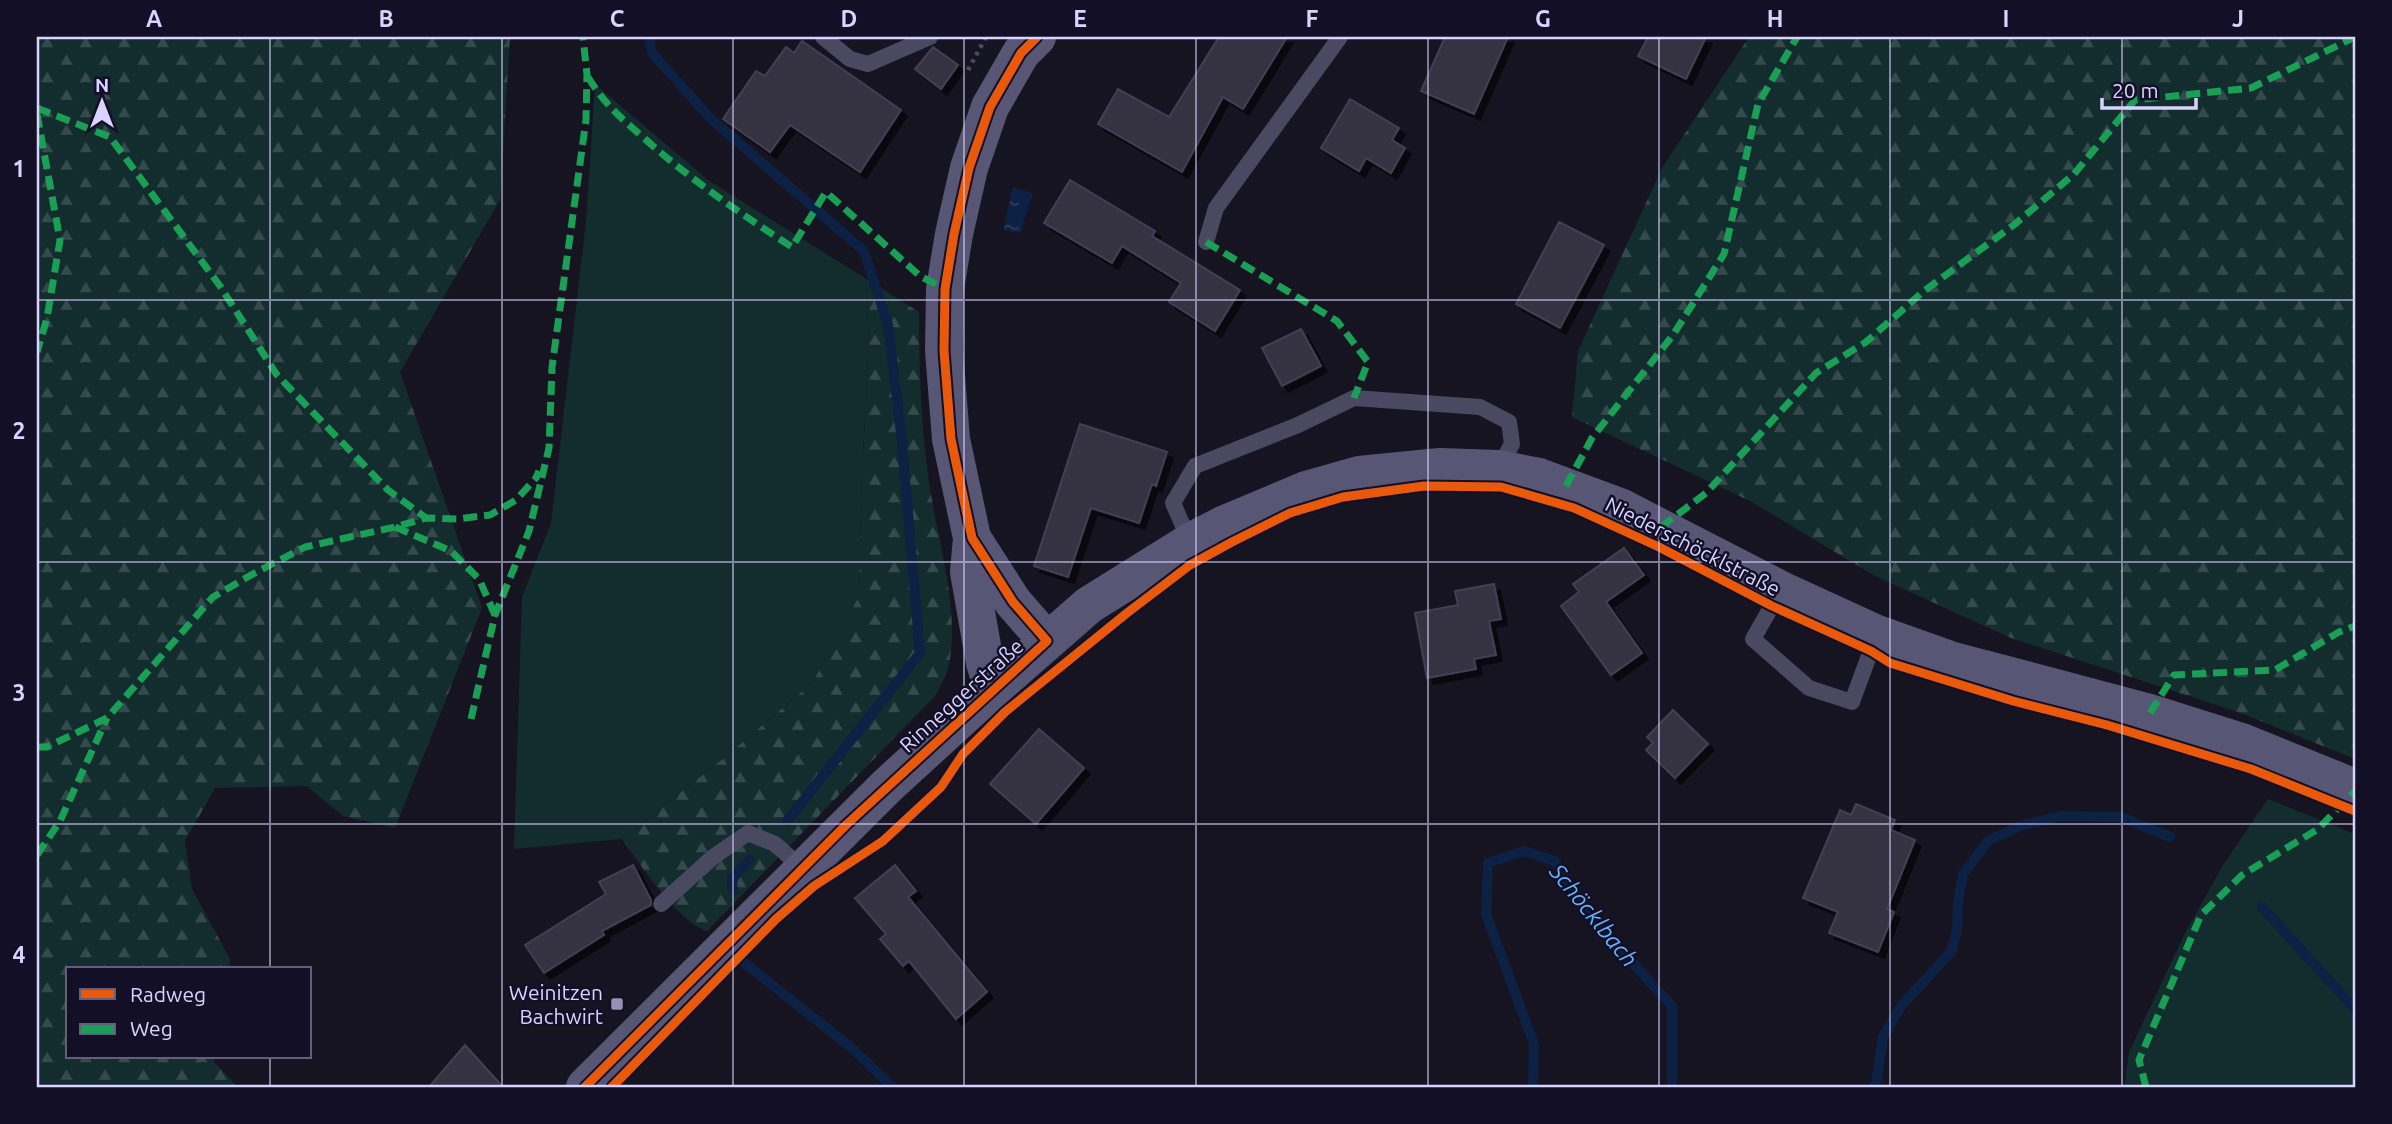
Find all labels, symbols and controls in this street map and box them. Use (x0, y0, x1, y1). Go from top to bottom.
text: A (146, 6, 162, 31)
text: B (378, 6, 394, 31)
text: C (610, 6, 625, 31)
text: D (841, 6, 857, 31)
text: E (1073, 6, 1087, 31)
text: F (1306, 6, 1319, 31)
text: G (1535, 6, 1551, 31)
text: H (1767, 6, 1783, 31)
text: I (2003, 6, 2009, 31)
text: J (2232, 6, 2244, 31)
north arrow (66, 66, 136, 136)
scale bar (2102, 66, 2196, 110)
text: N (95, 74, 109, 96)
text: 20 m (2112, 78, 2159, 102)
text: 1 (13, 156, 25, 181)
text: 2 (13, 418, 25, 443)
street label: Niederschöcklstraße (1602, 492, 1784, 600)
street label: Rinneggerstraße (894, 633, 1028, 757)
text: 3 (13, 680, 25, 705)
water label: Schöcklbach (1544, 858, 1643, 971)
text: 4 (13, 942, 26, 967)
legend (66, 967, 312, 1058)
place label: Weinitzen Bachwirt (509, 980, 603, 1028)
text: Radweg (130, 982, 206, 1006)
marker: Weinitzen Bachwirt (609, 996, 625, 1012)
text: Weg (130, 1016, 173, 1040)

